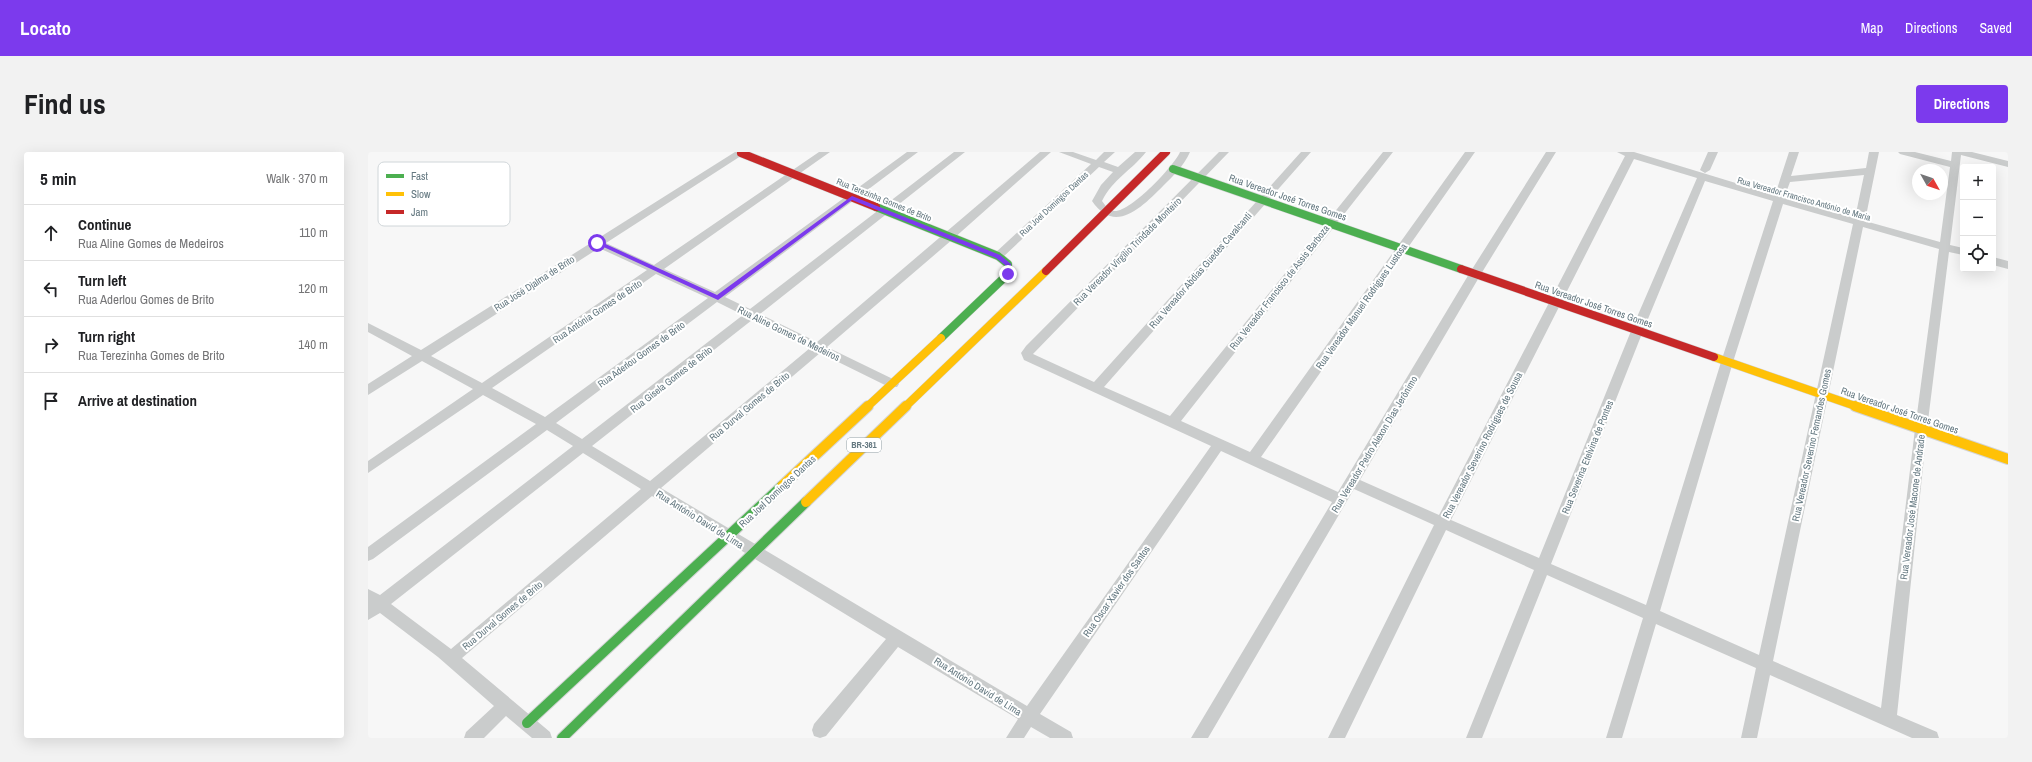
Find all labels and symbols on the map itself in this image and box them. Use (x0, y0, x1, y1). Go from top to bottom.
legend (378, 162, 510, 226)
north arrow (1912, 164, 1948, 200)
text: Fast (411, 169, 429, 183)
street label: Rua Joel Domingos Dantas (1017, 169, 1091, 239)
street label: Rua Vereador José Torres Gomes (1227, 171, 1349, 224)
street label: Rua Vereador Francisco António de Maria (1736, 174, 1872, 224)
street label: Rua Terezinha Gomes de Brito (835, 175, 933, 225)
text: Slow (411, 187, 431, 201)
street label: Rua Vereador Virgílio Trindade Monteiro (1070, 194, 1185, 308)
text: Jam (411, 205, 428, 219)
street label: Rua Vereador Abdias Guedes Cavalcanti (1146, 209, 1254, 331)
street label: Rua Vereador Francisco de Assis Barboza (1227, 222, 1332, 352)
route start (588, 234, 606, 252)
street label: Rua Vereador Manuel Rodrigues Lustosa (1313, 240, 1410, 372)
street label: Rua José Djalma de Brito (492, 252, 577, 314)
route end (999, 265, 1017, 283)
street label: Rua Antónia Gomes de Brito (550, 276, 645, 346)
street label: Rua Vereador José Torres Gomes (1533, 278, 1655, 331)
street label: Rua Aline Gomes de Medeiros (736, 303, 842, 364)
street label: Rua Aderlou Gomes de Brito (595, 318, 688, 390)
street label: Rua Gisela Gomes de Brito (628, 343, 715, 416)
street label: Rua Vereador Severino Fernandes Gomes (1789, 368, 1834, 523)
street label: Rua Durval Gomes de Brito (707, 369, 792, 444)
street label: Rua Vereador Severino Rodrigues de Sousa (1440, 369, 1525, 521)
street label: Rua Vereador Pedro Alexon Dias Jerônimo (1328, 373, 1421, 515)
street label: Rua Vereador José Torres Gomes (1839, 384, 1961, 437)
street label: Rua Severina Etelvina de Pontes (1559, 399, 1616, 516)
street label: Rua Vereador José Macone de Andrade (1897, 433, 1928, 580)
road number: BR-361 (847, 438, 881, 452)
street label: Rua Joel Domingos Dantas (736, 452, 818, 530)
street label: Rua António David de Lima (654, 487, 746, 552)
street label: Rua Oscar Xavier dos Santos (1080, 543, 1153, 639)
street label: Rua Durval Gomes de Brito (460, 578, 545, 653)
street label: Rua António David de Lima (932, 654, 1024, 719)

